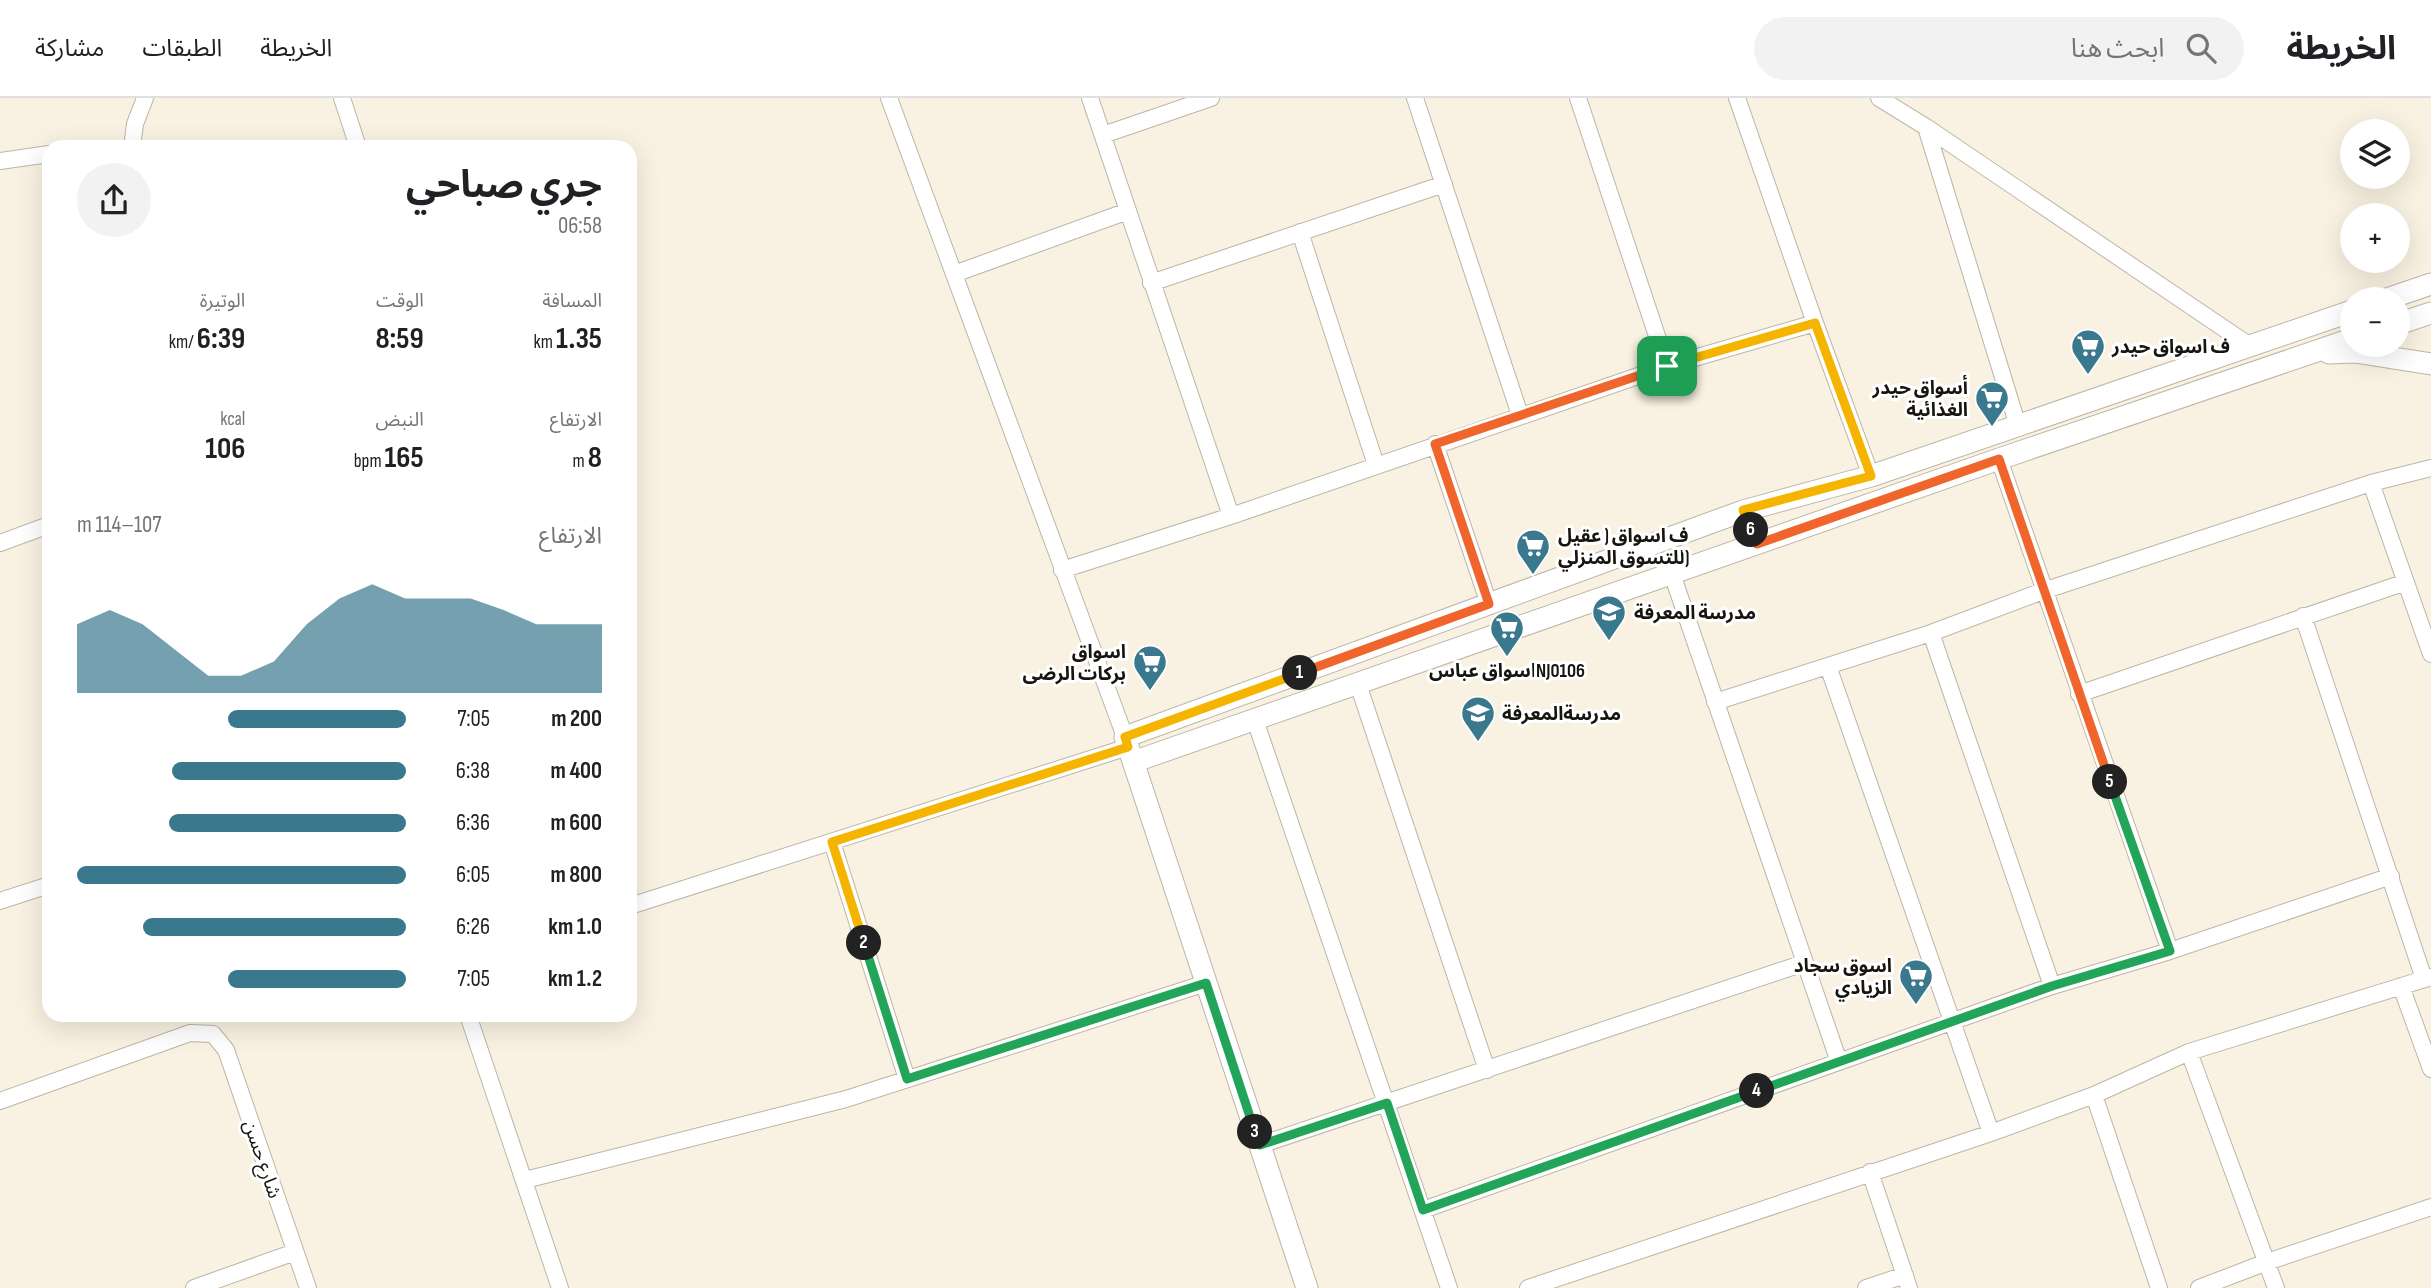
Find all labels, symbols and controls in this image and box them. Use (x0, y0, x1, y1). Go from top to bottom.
search box (1754, 17, 2244, 80)
icon: search (2182, 29, 2220, 67)
text: الخريطة (2286, 29, 2396, 69)
text: مشاركة (35, 34, 104, 63)
text: الطبقات (142, 34, 222, 63)
text: الخريطة (260, 34, 332, 63)
text: ابحث هنا (2071, 34, 2164, 65)
map controls (2340, 119, 2410, 357)
button: layers (2340, 119, 2410, 189)
button: share (77, 163, 151, 237)
text: جري صباحي (406, 163, 602, 208)
button: + (2340, 203, 2410, 273)
text: 06:58 (558, 212, 602, 240)
button: − (2340, 287, 2410, 357)
text: الوتيرة (200, 290, 245, 313)
text: الوقت (376, 290, 424, 313)
text: المسافة (542, 290, 602, 313)
text: 6:39 (197, 321, 245, 357)
text: 8:59 (375, 321, 424, 357)
text: 1.35 (556, 321, 602, 357)
supermarket icon: ف اسواق حيدر (2069, 327, 2107, 376)
text: /km (169, 331, 197, 354)
text: km (534, 331, 556, 354)
pin (1637, 336, 1697, 396)
place label: ف اسواق حيدر (2111, 336, 2230, 359)
icon: arrive (1648, 347, 1686, 385)
place label: أسواق حيدر الغذائية (1872, 374, 1968, 422)
supermarket icon: أسواق حيدر الغذائية (1973, 379, 2011, 428)
text: kcal (220, 408, 245, 431)
text: النبض (375, 409, 424, 432)
text: الارتفاع (550, 409, 602, 432)
text: 106 (205, 431, 245, 467)
text: 165 (385, 440, 424, 476)
text: 8 (588, 440, 602, 476)
text: bpm (354, 450, 385, 473)
text: m (573, 450, 588, 473)
text: 107–114 m (77, 511, 161, 539)
pin: 6 (1734, 512, 1768, 548)
text: 6 (1746, 518, 1755, 541)
text: الارتفاع (539, 522, 602, 550)
place label: ف اسواق ( عقيل للتسوق المنزلي) (1558, 525, 1689, 572)
supermarket icon: ف اسواق ( عقيل للتسوق المنزلي) (1514, 527, 1552, 576)
school or university icon: مدرسة المعرفة (1590, 593, 1628, 642)
place label: مدرسة المعرفة (1634, 602, 1756, 625)
supermarket icon: اسواق عباسNJ0106 (1488, 609, 1526, 658)
place label: اسواق بركات الرضى (1023, 641, 1126, 686)
supermarket icon: اسواق بركات الرضى (1131, 643, 1169, 692)
pin: 1 (1282, 656, 1318, 690)
place label: اسواق عباسNJ0106 (1429, 660, 1585, 683)
text: 1 (1296, 661, 1303, 684)
school or university icon: مدرسةالمعرفة (1459, 694, 1497, 743)
place label: مدرسةالمعرفة (1502, 703, 1621, 726)
text: 7:05 (457, 705, 490, 733)
text: 200 m (551, 705, 602, 733)
text: 6:38 (456, 757, 490, 785)
text: 400 m (551, 757, 602, 785)
pin: 5 (2092, 764, 2128, 800)
text: 5 (2105, 770, 2114, 793)
text: 6:36 (456, 809, 490, 837)
text: 600 m (550, 809, 602, 837)
text: 6:05 (456, 861, 490, 889)
text: 800 m (550, 861, 602, 889)
text: 6:26 (456, 913, 490, 941)
text: 1.0 km (548, 913, 602, 941)
pin: 2 (846, 926, 882, 960)
text: 2 (859, 931, 868, 954)
place label: اسوق سجاد الزيادي (1794, 955, 1892, 1002)
supermarket icon: اسوق سجاد الزيادي (1897, 957, 1935, 1006)
text: 7:05 (457, 965, 490, 993)
text: 1.2 km (548, 965, 602, 993)
pin: 4 (1740, 1074, 1774, 1108)
text: 4 (1752, 1079, 1761, 1102)
pin: 3 (1238, 1114, 1272, 1150)
street label: شارع حسن (237, 1117, 286, 1202)
text: 3 (1250, 1120, 1259, 1143)

